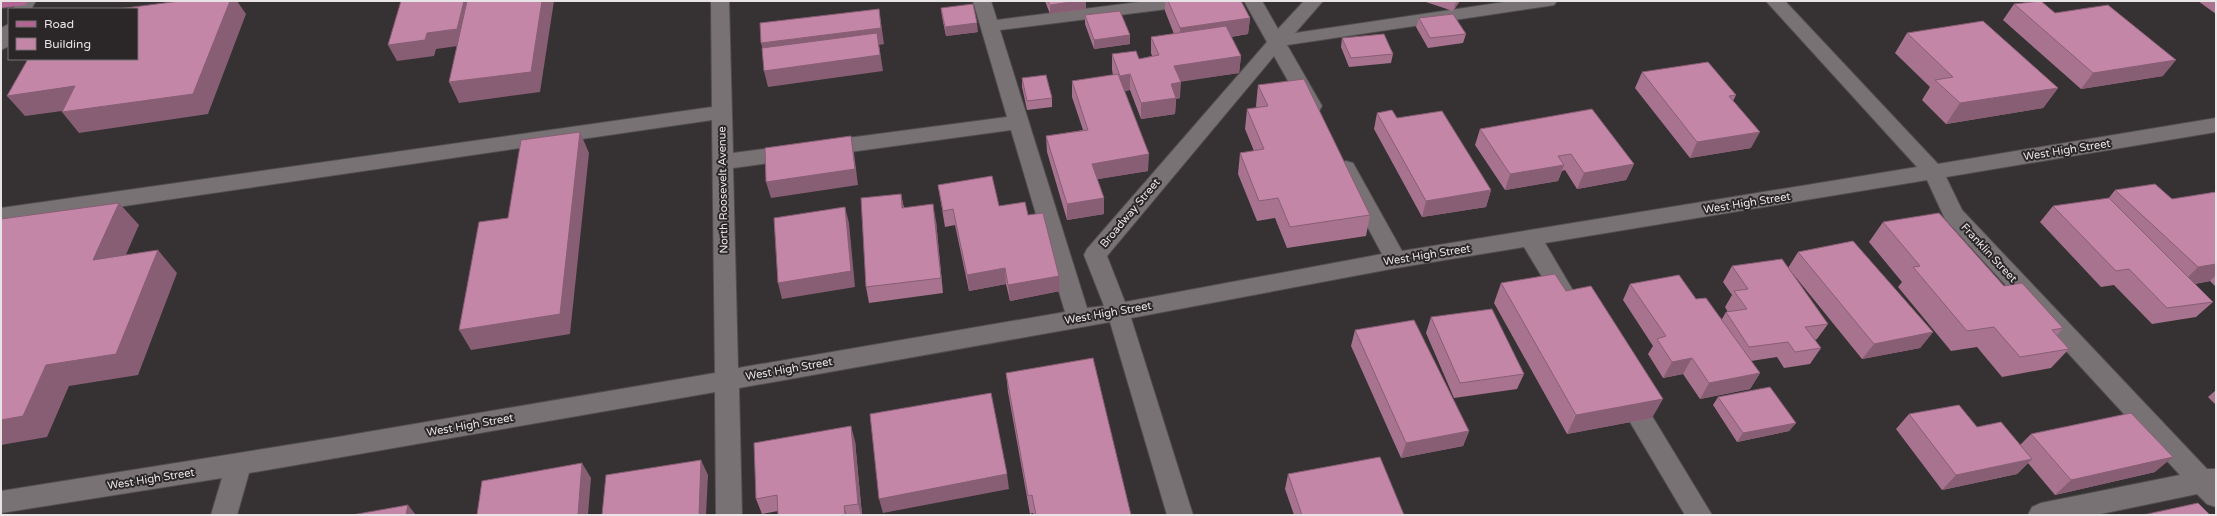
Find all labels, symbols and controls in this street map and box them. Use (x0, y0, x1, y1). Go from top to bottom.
legend (8, 8, 138, 60)
text: Road (44, 17, 74, 31)
text: Building (44, 37, 91, 51)
street label: North Roosevelt Avenue (715, 126, 731, 254)
street label: West High Street (2023, 137, 2111, 163)
street label: Broadway Street (1097, 176, 1163, 250)
street label: West High Street (1703, 190, 1791, 216)
street label: Franklin Street (1958, 221, 2020, 285)
street label: West High Street (1383, 242, 1471, 268)
street label: West High Street (1064, 299, 1152, 327)
street label: West High Street (745, 355, 833, 383)
street label: West High Street (426, 411, 514, 439)
street label: West High Street (107, 466, 195, 492)

